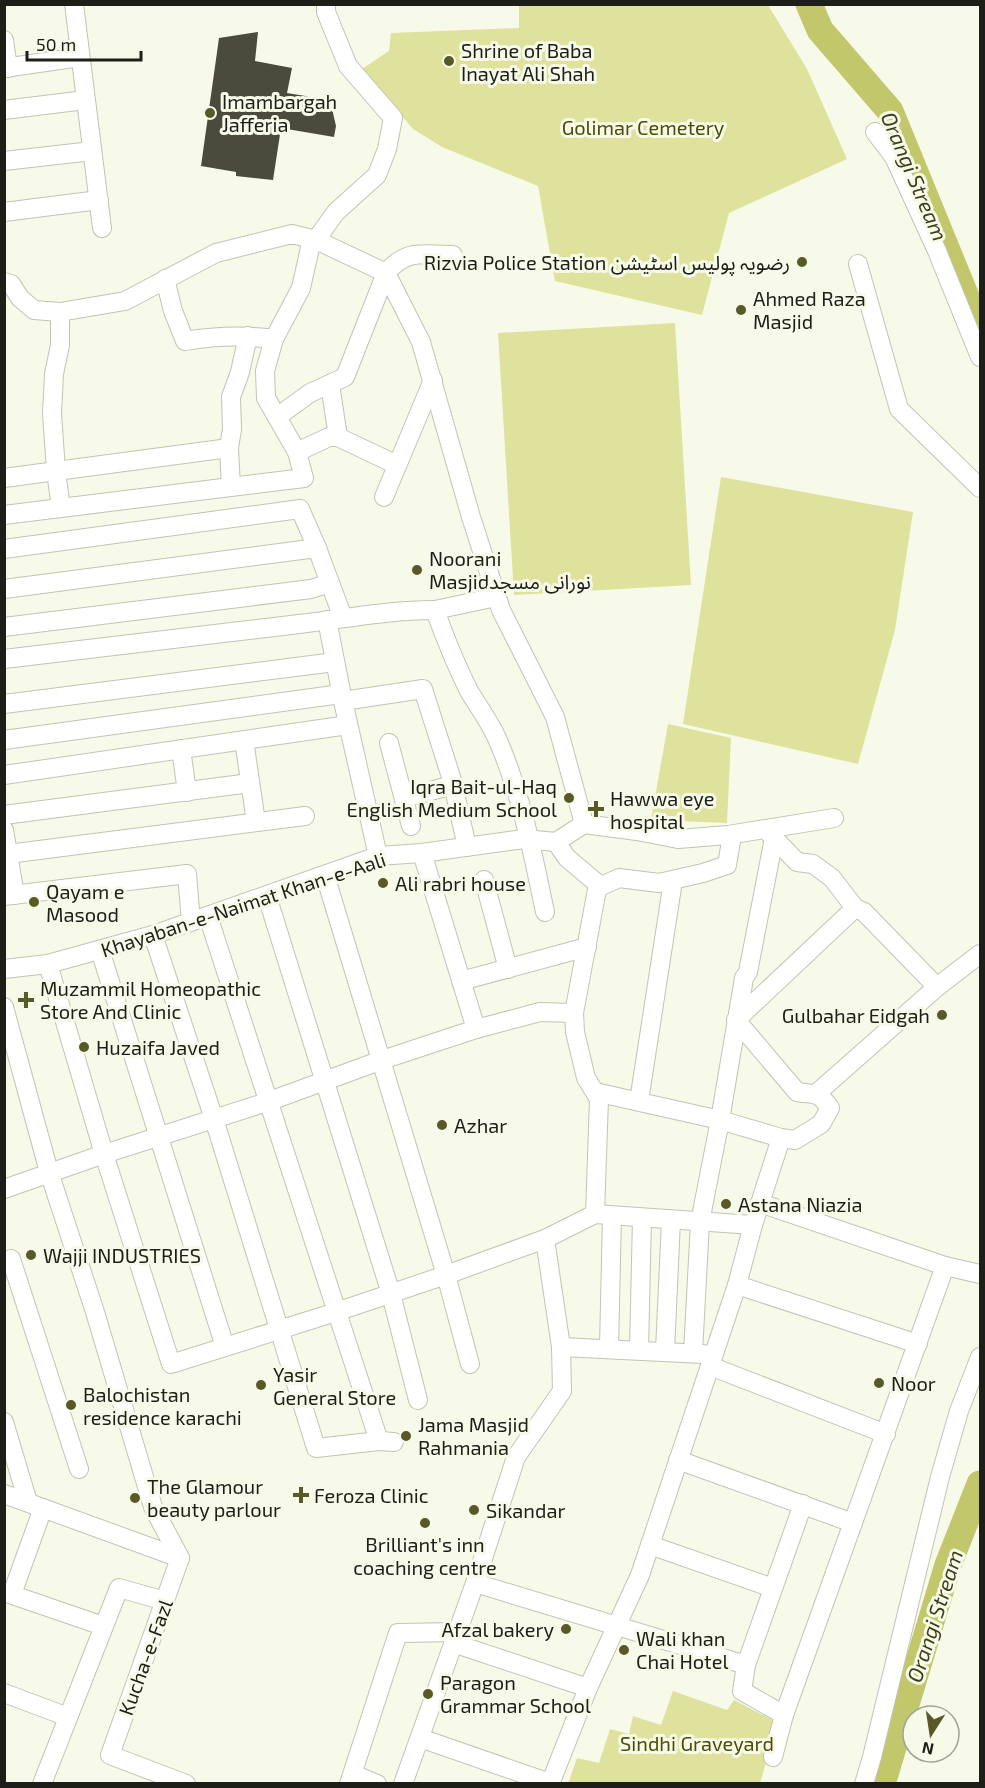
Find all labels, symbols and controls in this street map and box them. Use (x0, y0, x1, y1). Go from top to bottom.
scale bar (27, 24, 141, 62)
text: 50 m (36, 33, 76, 55)
place label: Shrine of Baba Inayat Ali Shah (461, 38, 595, 85)
marker: Shrine of Baba Inayat Ali Shah (442, 54, 456, 68)
place label: Imambargah Jafferia (222, 89, 337, 136)
marker: Imambargah Jafferia (203, 106, 217, 120)
water label: Orangi Stream (877, 108, 953, 244)
park label: Golimar Cemetery (562, 115, 725, 139)
place label: Rizvia Police Station رضویہ پولیس اسٹیشن (424, 250, 790, 276)
marker: Rizvia Police Station رضویہ پولیس اسٹیشن (795, 255, 809, 269)
place label: Ahmed Raza Masjid (753, 286, 866, 333)
marker: Ahmed Raza Masjid (734, 303, 748, 317)
place label: Noorani Masjidنورانی مسجد (429, 546, 591, 594)
marker: Noorani Masjidنورانی مسجد (410, 563, 424, 577)
place label: Iqra Bait-ul-Haq English Medium School (347, 774, 557, 821)
place label: Hawwa eye hospital (610, 786, 715, 833)
marker: Iqra Bait-ul-Haq English Medium School (562, 791, 576, 805)
marker: Hawwa eye hospital (587, 800, 605, 818)
street label: Khayaban-e-Naimat Khan-e-Aali (97, 847, 389, 961)
place label: Ali rabri house (395, 871, 526, 895)
marker: Ali rabri house (376, 876, 390, 890)
place label: Qayam e Masood (46, 879, 125, 926)
marker: Qayam e Masood (27, 895, 41, 909)
place label: Muzammil Homeopathic Store And Clinic (40, 976, 261, 1023)
marker: Muzammil Homeopathic Store And Clinic (17, 991, 35, 1009)
place label: Gulbahar Eidgah (782, 1003, 930, 1027)
marker: Gulbahar Eidgah (935, 1008, 949, 1022)
place label: Huzaifa Javed (96, 1035, 220, 1059)
marker: Huzaifa Javed (77, 1040, 91, 1054)
place label: Azhar (454, 1113, 507, 1137)
marker: Azhar (435, 1118, 449, 1132)
place label: Astana Niazia (738, 1192, 862, 1216)
marker: Astana Niazia (719, 1197, 733, 1211)
place label: Wajji INDUSTRIES (43, 1243, 201, 1267)
marker: Wajji INDUSTRIES (24, 1248, 38, 1262)
place label: Yasir General Store (273, 1362, 396, 1409)
place label: Noor (891, 1371, 936, 1395)
marker: Noor (872, 1376, 886, 1390)
marker: Yasir General Store (254, 1378, 268, 1392)
place label: Balochistan residence karachi (83, 1382, 242, 1429)
marker: Balochistan residence karachi (64, 1398, 78, 1412)
place label: Jama Masjid Rahmania (418, 1412, 529, 1459)
marker: Jama Masjid Rahmania (399, 1429, 413, 1443)
place label: The Glamour beauty parlour (147, 1474, 281, 1521)
place label: Feroza Clinic (314, 1483, 429, 1507)
marker: Feroza Clinic (292, 1486, 310, 1504)
marker: The Glamour beauty parlour (128, 1491, 142, 1505)
place label: Sikandar (486, 1498, 565, 1522)
marker: Sikandar (467, 1503, 481, 1517)
marker: Brilliant's inn coaching centre (418, 1516, 432, 1530)
place label: Brilliant's inn coaching centre (353, 1532, 497, 1579)
water label: Orangi Stream (901, 1547, 967, 1685)
street label: Kucha-e-Fazl (113, 1596, 177, 1718)
place label: Afzal bakery (441, 1617, 554, 1641)
marker: Afzal bakery (559, 1622, 573, 1636)
place label: Wali khan Chai Hotel (636, 1626, 728, 1673)
marker: Wali khan Chai Hotel (617, 1643, 631, 1657)
place label: Paragon Grammar School (440, 1670, 591, 1717)
marker: Paragon Grammar School (421, 1687, 435, 1701)
north arrow (901, 1704, 961, 1764)
park label: Sindhi Graveyard (620, 1731, 774, 1755)
text: N (920, 1739, 935, 1760)

